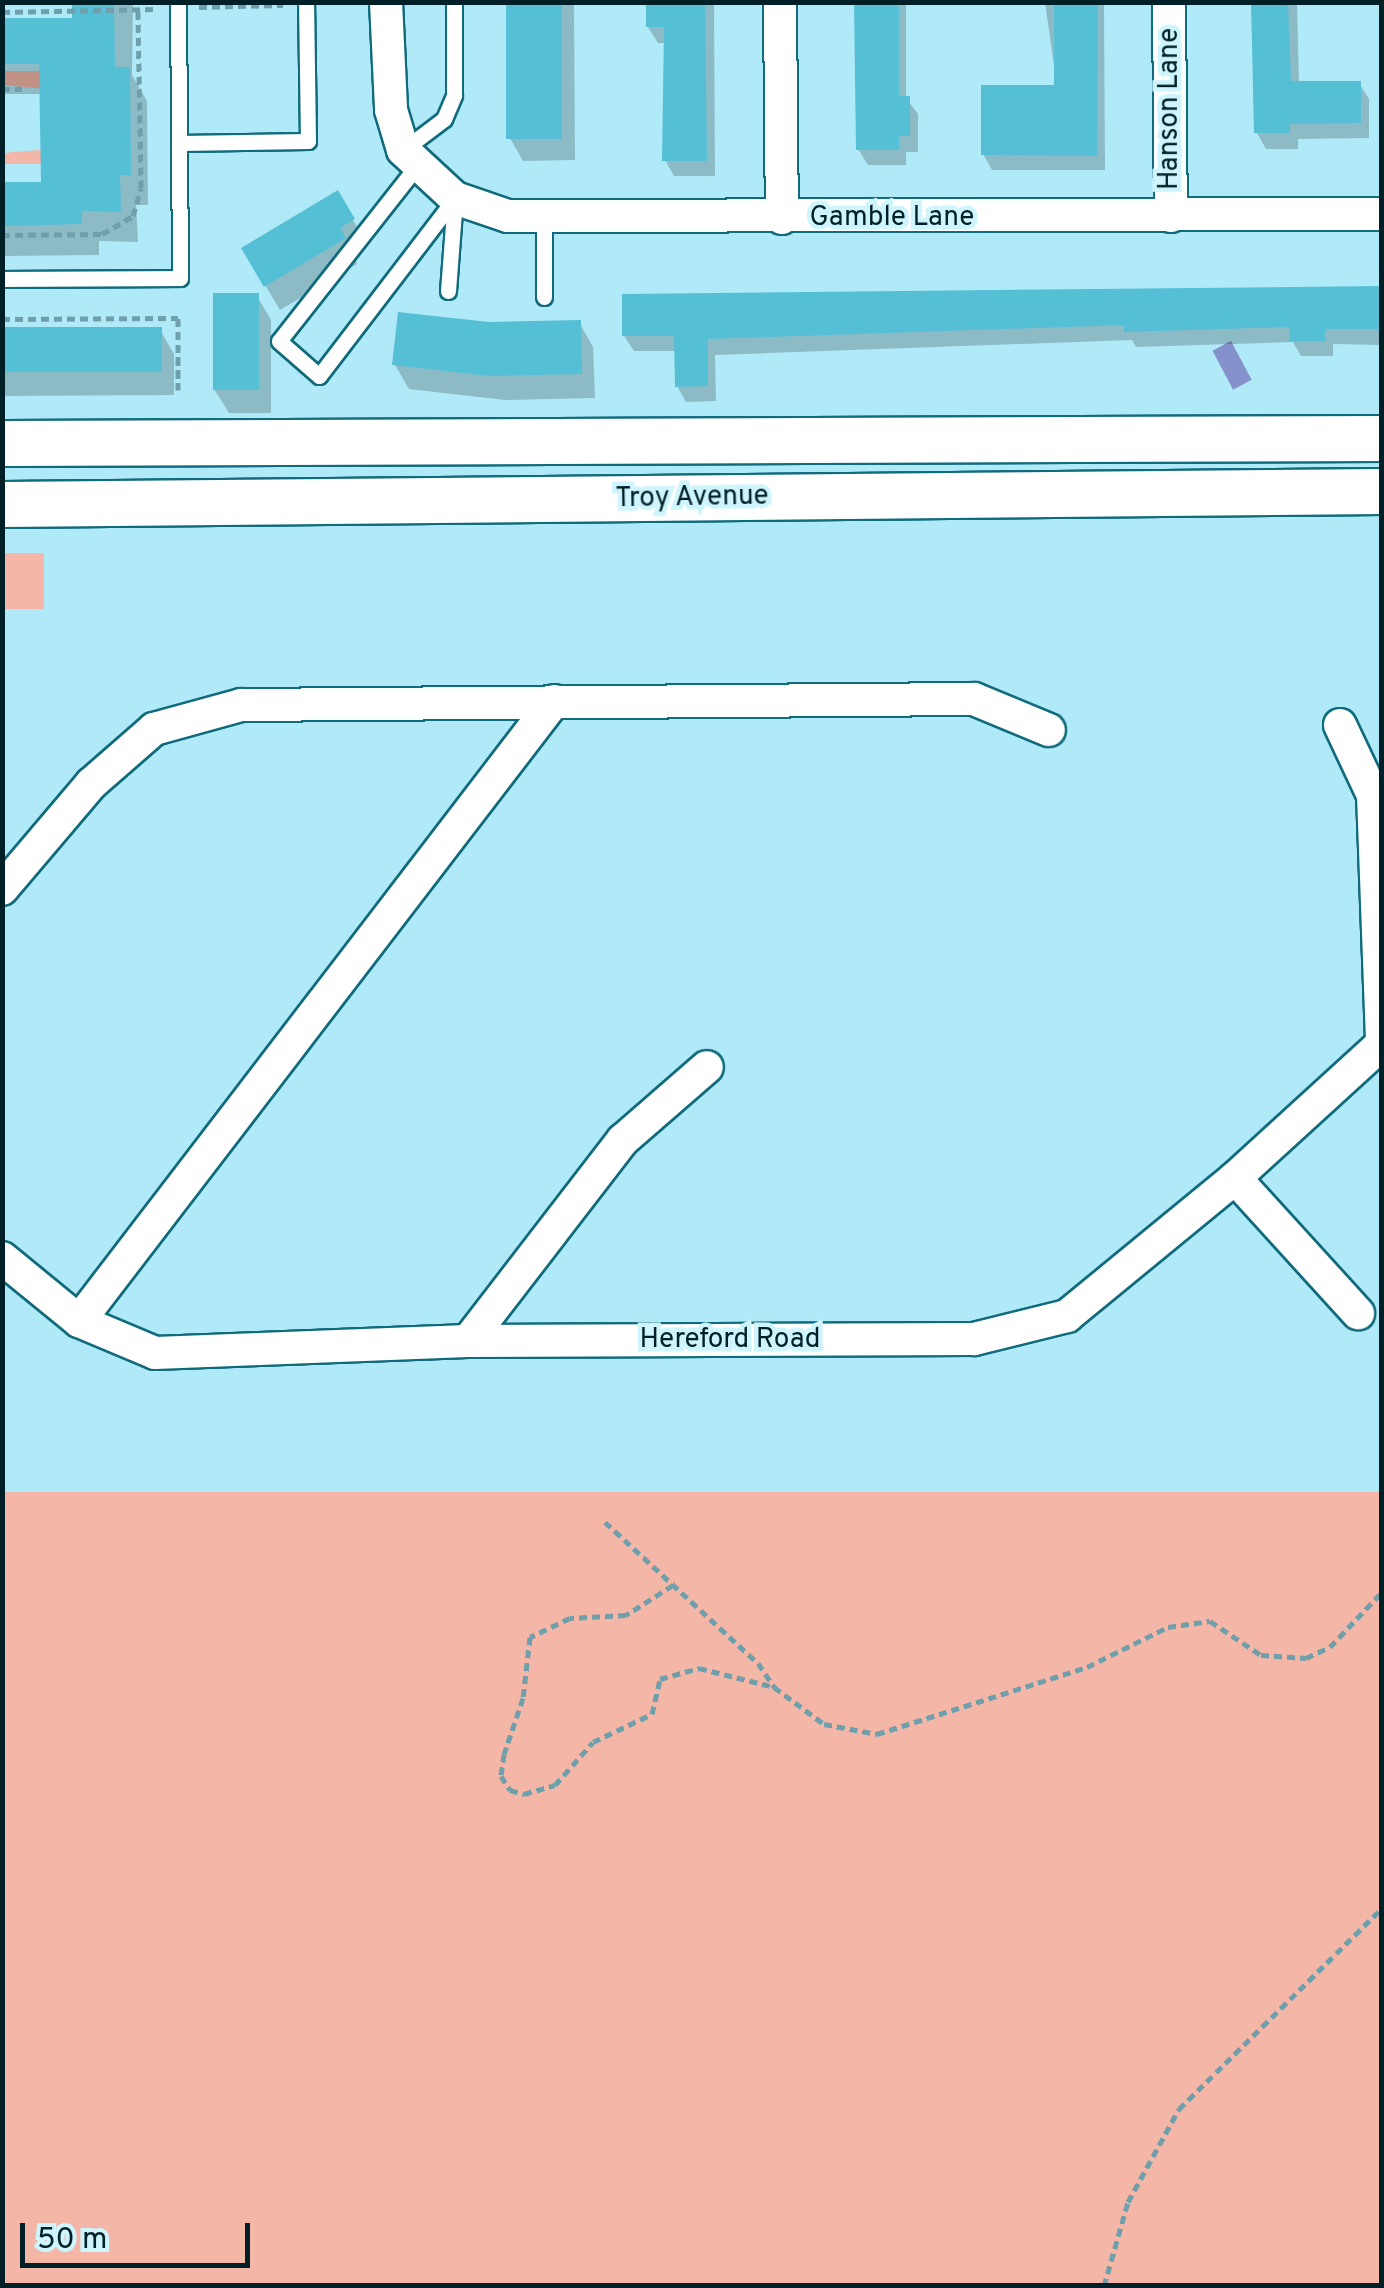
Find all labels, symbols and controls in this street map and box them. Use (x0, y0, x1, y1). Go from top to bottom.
street label: Hanson Lane (1153, 28, 1187, 190)
street label: Gamble Lane (810, 201, 974, 235)
street label: Troy Avenue (614, 480, 770, 516)
street label: Hereford Road (639, 1323, 821, 1357)
scale bar (25, 2203, 255, 2265)
text: 50 m (37, 2222, 107, 2259)

